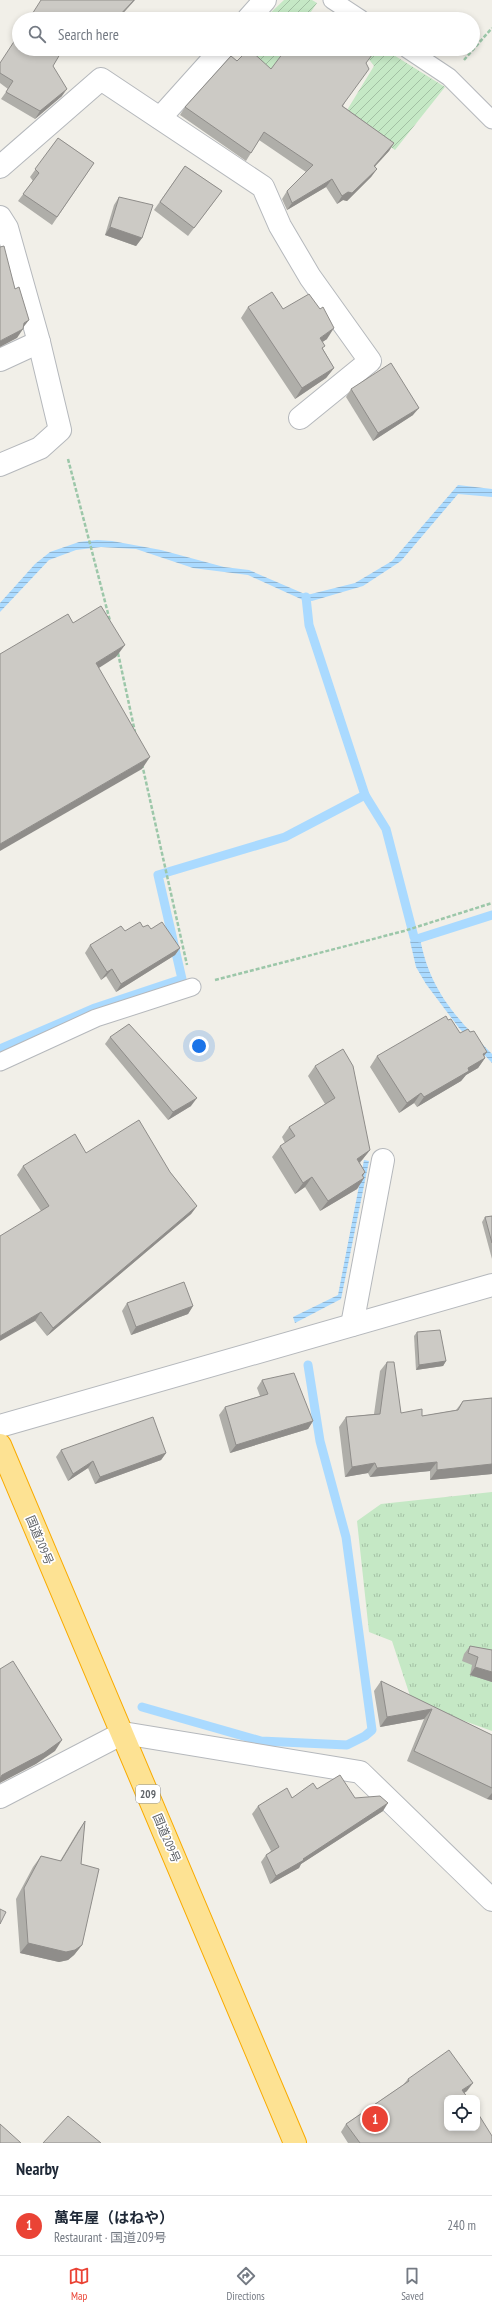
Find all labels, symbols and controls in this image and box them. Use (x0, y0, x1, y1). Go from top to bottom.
search box (12, 12, 480, 56)
icon: search (26, 23, 48, 45)
text: Search here (58, 25, 119, 44)
your location (189, 1036, 209, 1056)
street label: 国道209号 (23, 1513, 57, 1567)
road number: 209 (136, 1785, 160, 1803)
street label: 国道209号 (150, 1811, 184, 1865)
map controls (444, 2095, 480, 2131)
button: locate (444, 2095, 480, 2131)
pin: 1 (362, 2104, 388, 2134)
text: Nearby (16, 2158, 59, 2180)
text: 萬年屋（はねや） (54, 2208, 174, 2227)
text: 1 (26, 2217, 32, 2234)
text: 240 m (447, 2217, 476, 2234)
text: Restaurant · 国道209号 (54, 2229, 167, 2246)
tab: Map (68, 2265, 90, 2303)
tab: Directions (227, 2265, 265, 2303)
tab: Saved (401, 2265, 424, 2303)

